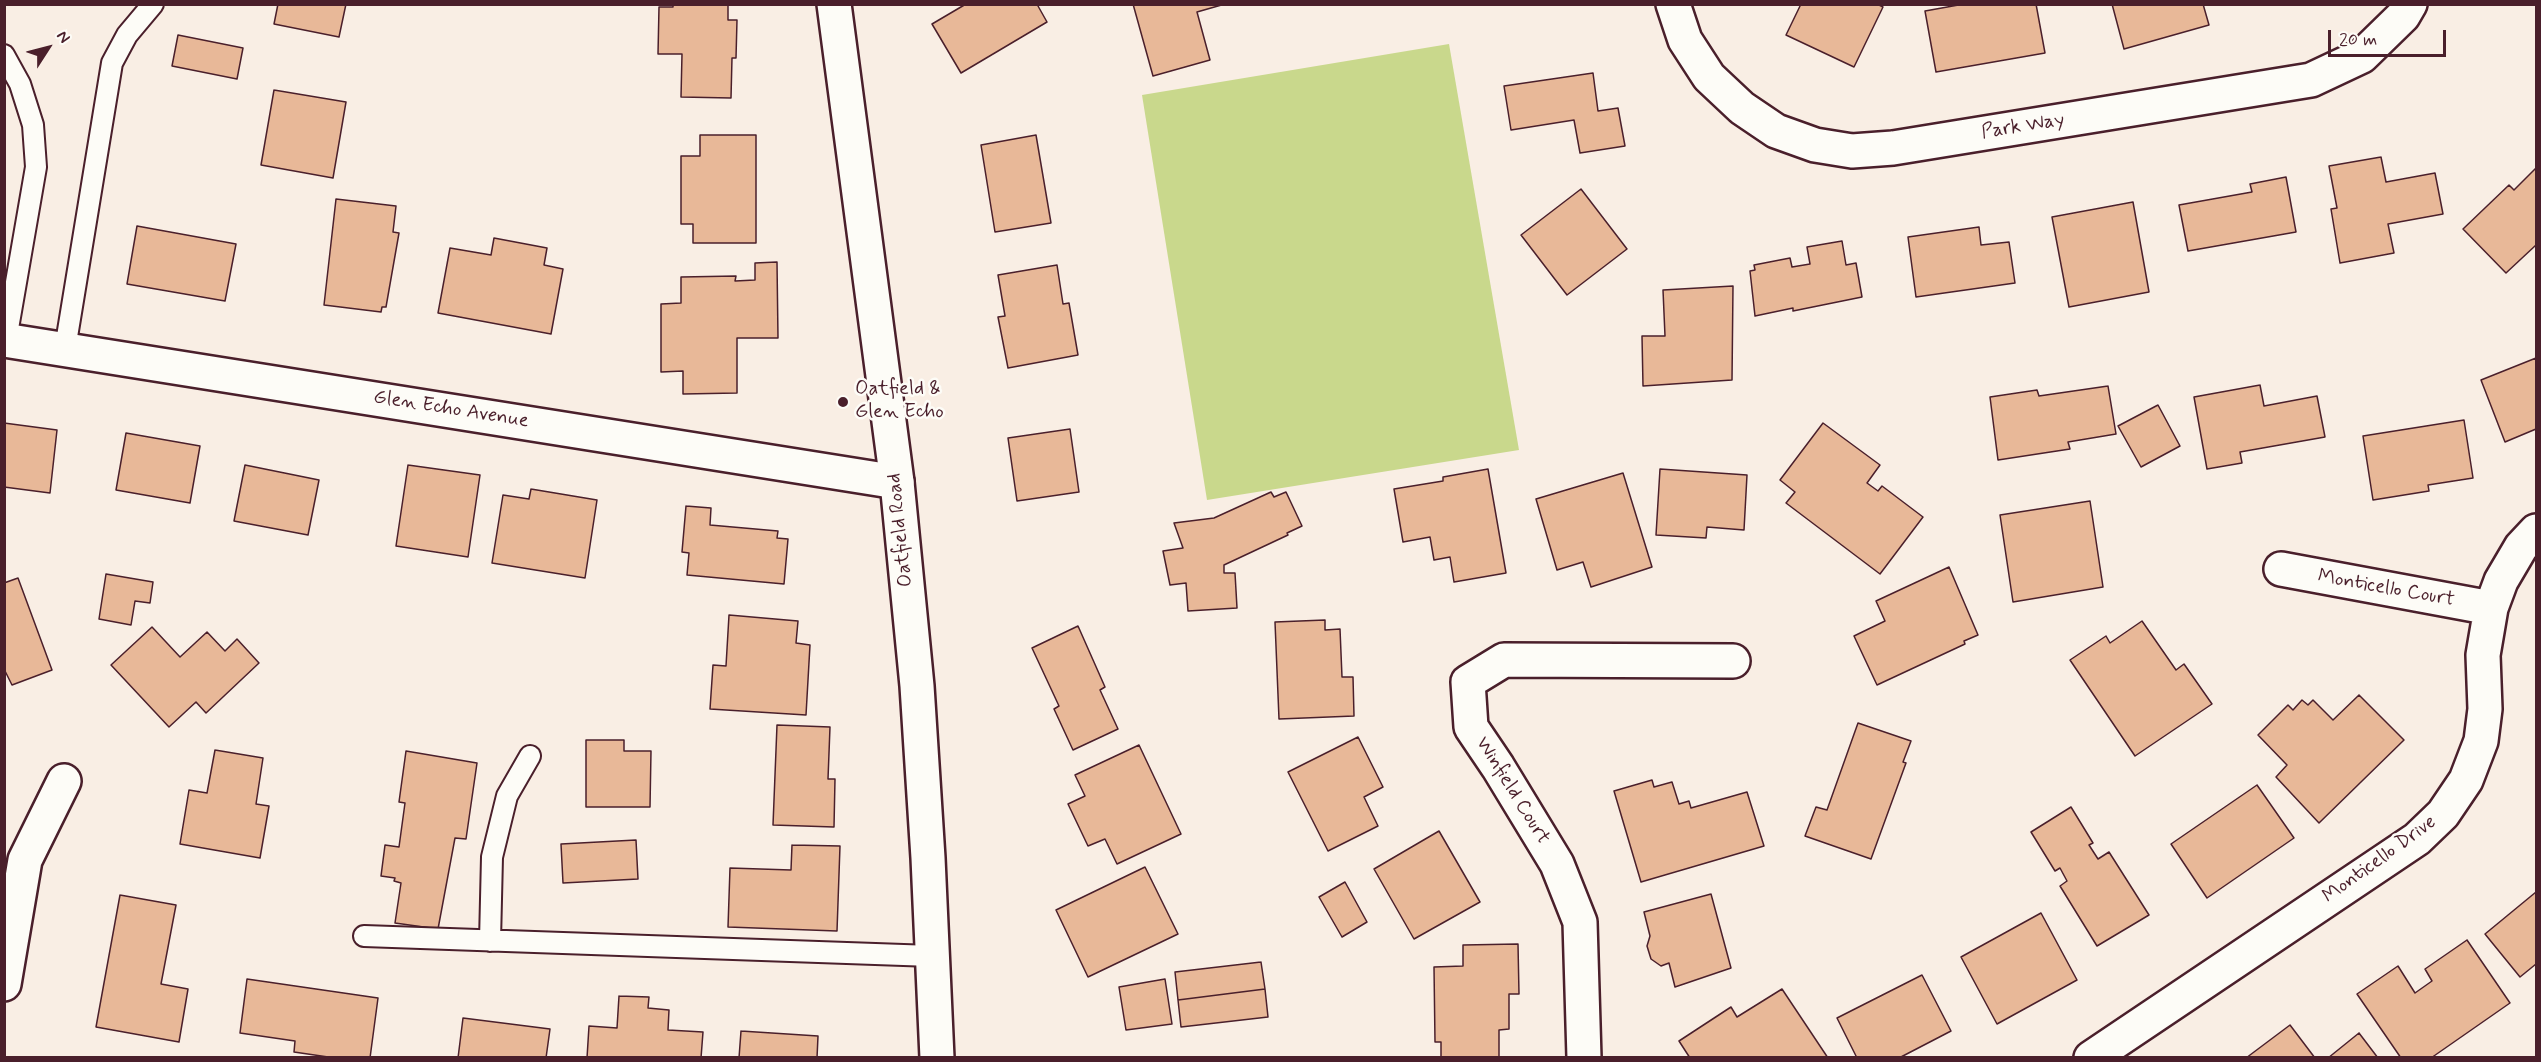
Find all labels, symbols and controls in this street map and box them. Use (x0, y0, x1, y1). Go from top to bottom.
north arrow (18, 18, 78, 78)
scale bar (2331, 18, 2450, 56)
text: N (51, 27, 75, 48)
text: 20 m (2339, 28, 2377, 52)
street label: Park Way (1980, 109, 2066, 145)
place label: Oatfield & Glen Echo (855, 378, 944, 425)
street label: Glen Echo Avenue (372, 386, 530, 434)
marker: Oatfield & Glen Echo (836, 395, 850, 409)
street label: Oatfield Road (883, 472, 919, 588)
street label: Monticello Court (2316, 565, 2456, 613)
street label: Winfield Court (1469, 733, 1555, 849)
street label: Monticello Drive (2319, 811, 2441, 909)

